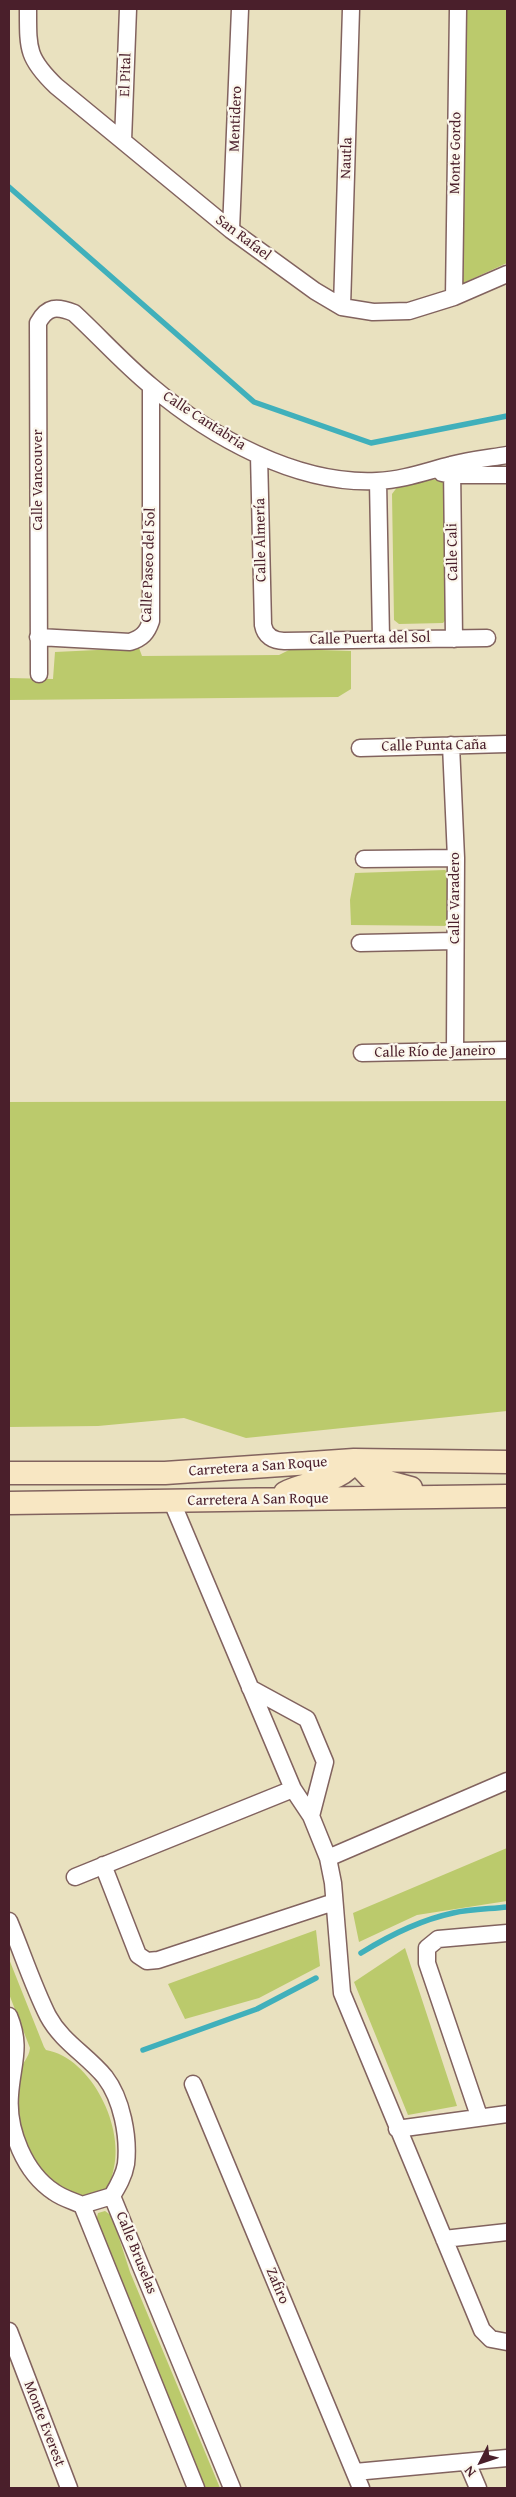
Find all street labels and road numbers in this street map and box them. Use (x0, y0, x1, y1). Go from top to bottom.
street label: El Pital (116, 53, 136, 97)
street label: Mentidero (226, 86, 246, 152)
street label: Monte Gordo (446, 112, 466, 194)
street label: Nautla (337, 137, 357, 179)
street label: San Rafael (212, 211, 274, 265)
street label: Calle Cantabria (159, 387, 249, 455)
street label: Calle Vancouver (29, 429, 47, 531)
street label: Calle Almería (251, 498, 271, 582)
street label: Calle Paseo del Sol (138, 507, 160, 623)
street label: Calle Cali (443, 523, 463, 581)
street label: Calle Puerta del Sol (309, 629, 431, 649)
street label: Calle Punta Caña (381, 736, 487, 756)
street label: Calle Varadero (446, 852, 464, 944)
street label: Calle Río de Janeiro (374, 1042, 496, 1062)
street label: Carretera a San Roque (188, 1453, 328, 1481)
street label: Carretera A San Roque (187, 1490, 329, 1510)
street label: Calle Bruselas (111, 2209, 161, 2297)
street label: Zafiro (261, 2265, 293, 2307)
street label: Monte Everest (19, 2379, 69, 2469)

